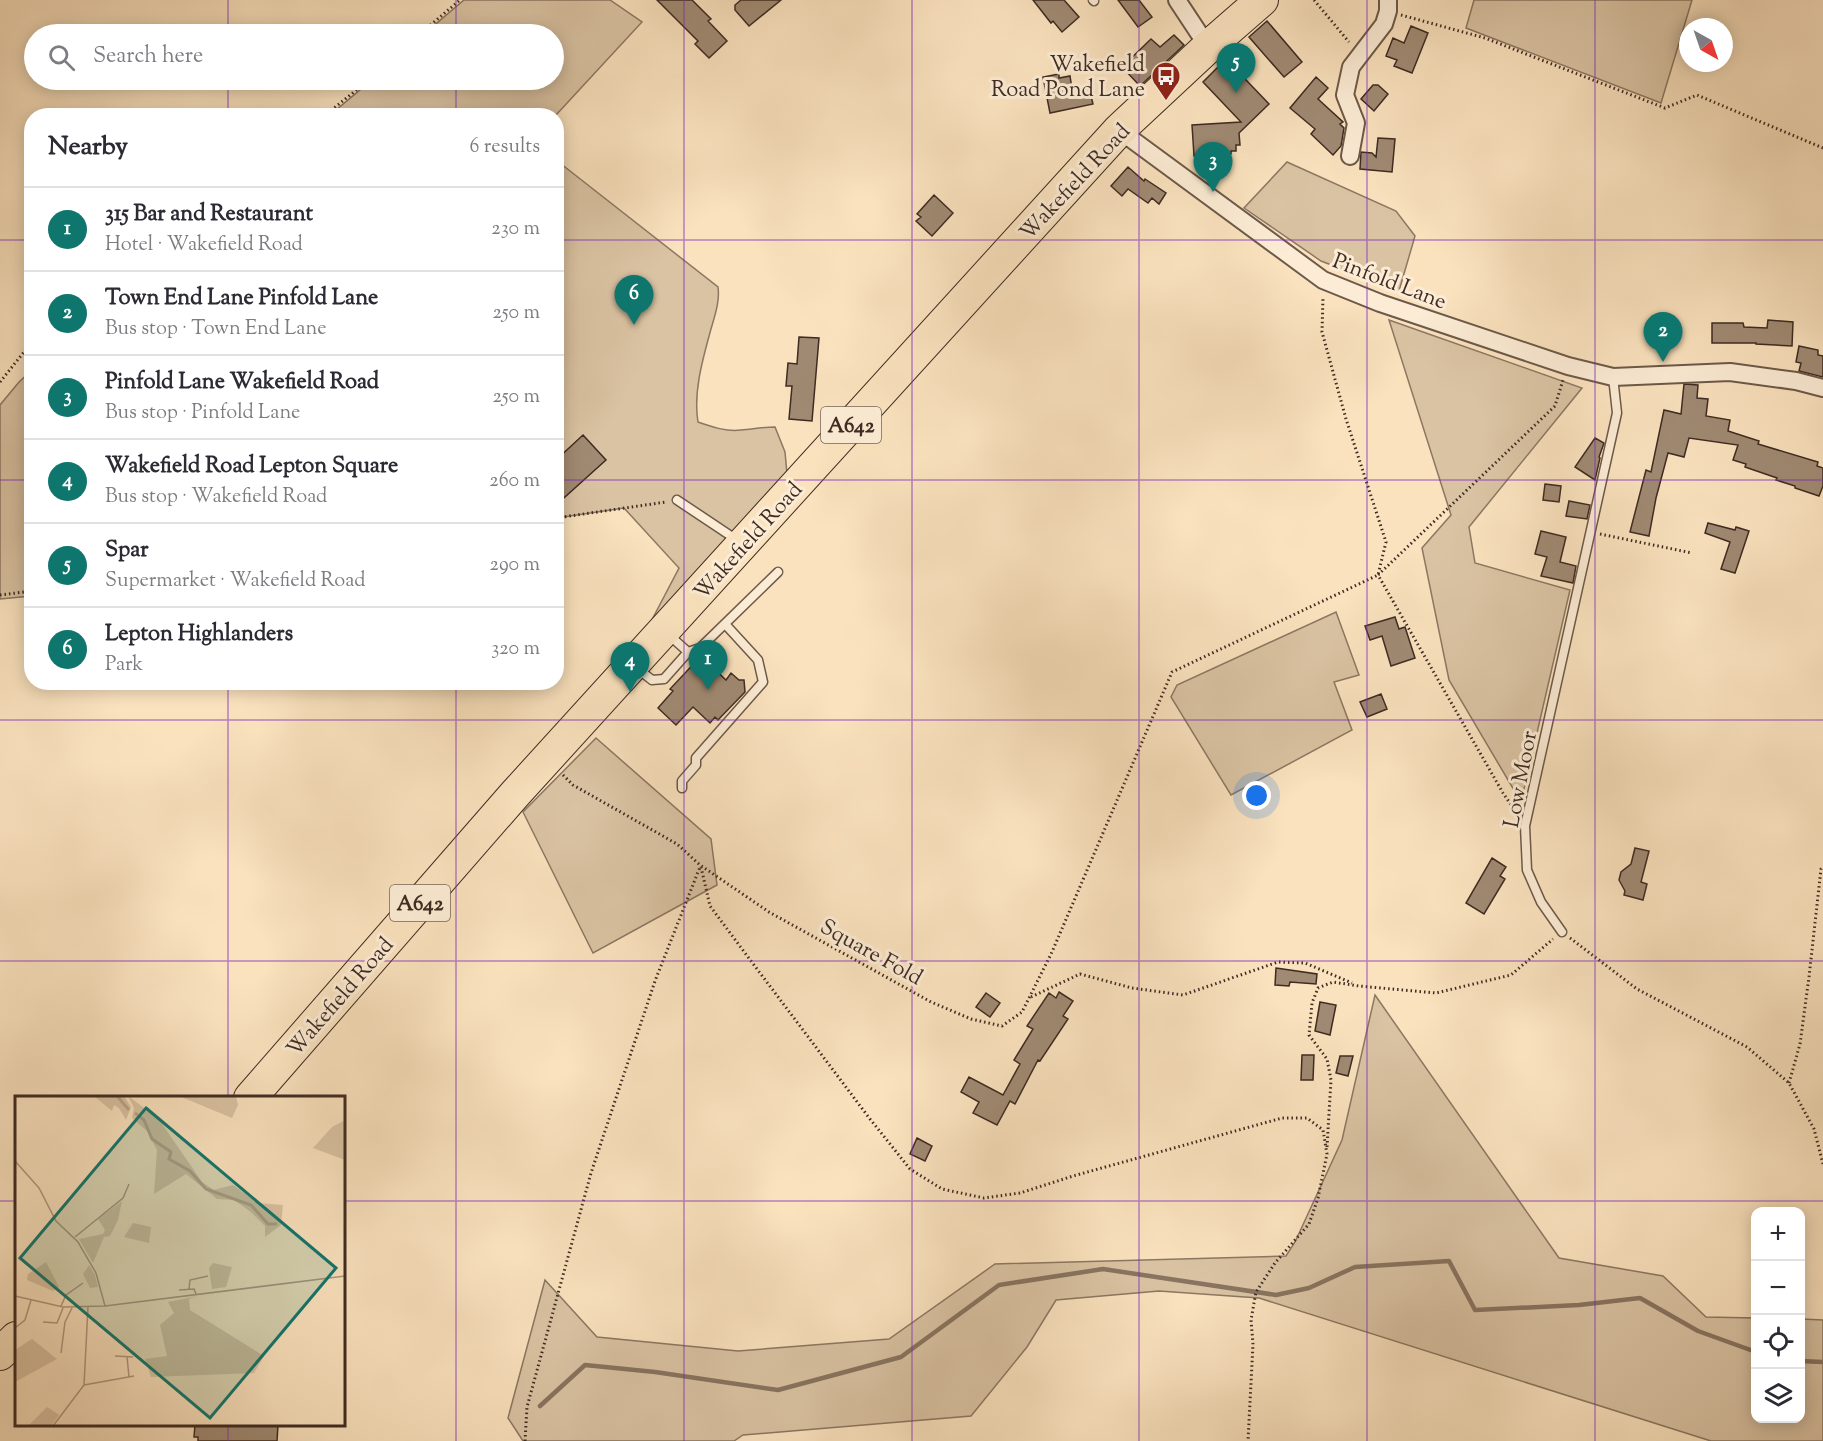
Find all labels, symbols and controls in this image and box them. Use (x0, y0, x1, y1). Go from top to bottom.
north arrow (1679, 18, 1733, 72)
search box (24, 24, 564, 90)
icon: search (45, 41, 78, 74)
text: Search here (93, 41, 203, 73)
pin: 5 (1216, 44, 1256, 93)
place label: Wakefield Road Pond Lane (991, 50, 1145, 107)
bus stop icon: Wakefield Road Pond Lane (1150, 60, 1182, 102)
street label: Wakefield Road (1013, 117, 1139, 249)
text: Nearby (48, 129, 128, 166)
text: 6 results (470, 133, 540, 162)
pin: 3 (1194, 142, 1232, 192)
text: 315 Bar and Restaurant (105, 199, 313, 231)
text: 1 (64, 215, 71, 244)
text: 230 m (491, 215, 540, 244)
text: Hotel · Wakefield Road (105, 231, 303, 260)
street label: Pinfold Lane (1327, 246, 1451, 319)
pin: 6 (614, 276, 654, 325)
text: Town End Lane Pinfold Lane (105, 283, 378, 315)
text: 2 (63, 299, 72, 328)
text: 250 m (492, 299, 540, 328)
pin: 2 (1644, 312, 1682, 362)
text: Bus stop · Town End Lane (105, 315, 327, 344)
text: Pinfold Lane Wakefield Road (105, 367, 379, 399)
text: 3 (63, 383, 72, 412)
text: 250 m (492, 383, 540, 412)
text: Bus stop · Pinfold Lane (105, 399, 300, 428)
road number: A642 (821, 407, 881, 443)
text: Wakefield Road Lepton Square (105, 451, 398, 483)
text: 4 (62, 467, 73, 496)
text: 260 m (489, 467, 540, 496)
street label: Wakefield Road (687, 476, 811, 608)
text: Bus stop · Wakefield Road (105, 483, 327, 512)
text: Spar (105, 535, 148, 567)
text: 5 (64, 551, 71, 580)
text: 290 m (490, 551, 540, 580)
text: Supermarket · Wakefield Road (105, 567, 365, 596)
text: Lepton Highlanders (105, 619, 293, 651)
text: 6 (63, 635, 72, 664)
text: 320 m (491, 635, 540, 664)
pin: 1 (688, 640, 728, 690)
pin: 4 (610, 642, 650, 692)
text: Park (105, 651, 143, 680)
street label: Low Moor (1497, 728, 1547, 831)
your location (1242, 781, 1271, 810)
road number: A642 (390, 885, 450, 921)
street label: Square Fold (813, 912, 928, 995)
street label: Wakefield Road (280, 931, 402, 1065)
inset map (15, 1096, 345, 1426)
map controls (1751, 1207, 1805, 1423)
button: + (1751, 1207, 1805, 1261)
button: − (1751, 1261, 1805, 1315)
button: locate (1751, 1315, 1805, 1369)
button: layers (1751, 1369, 1805, 1423)

